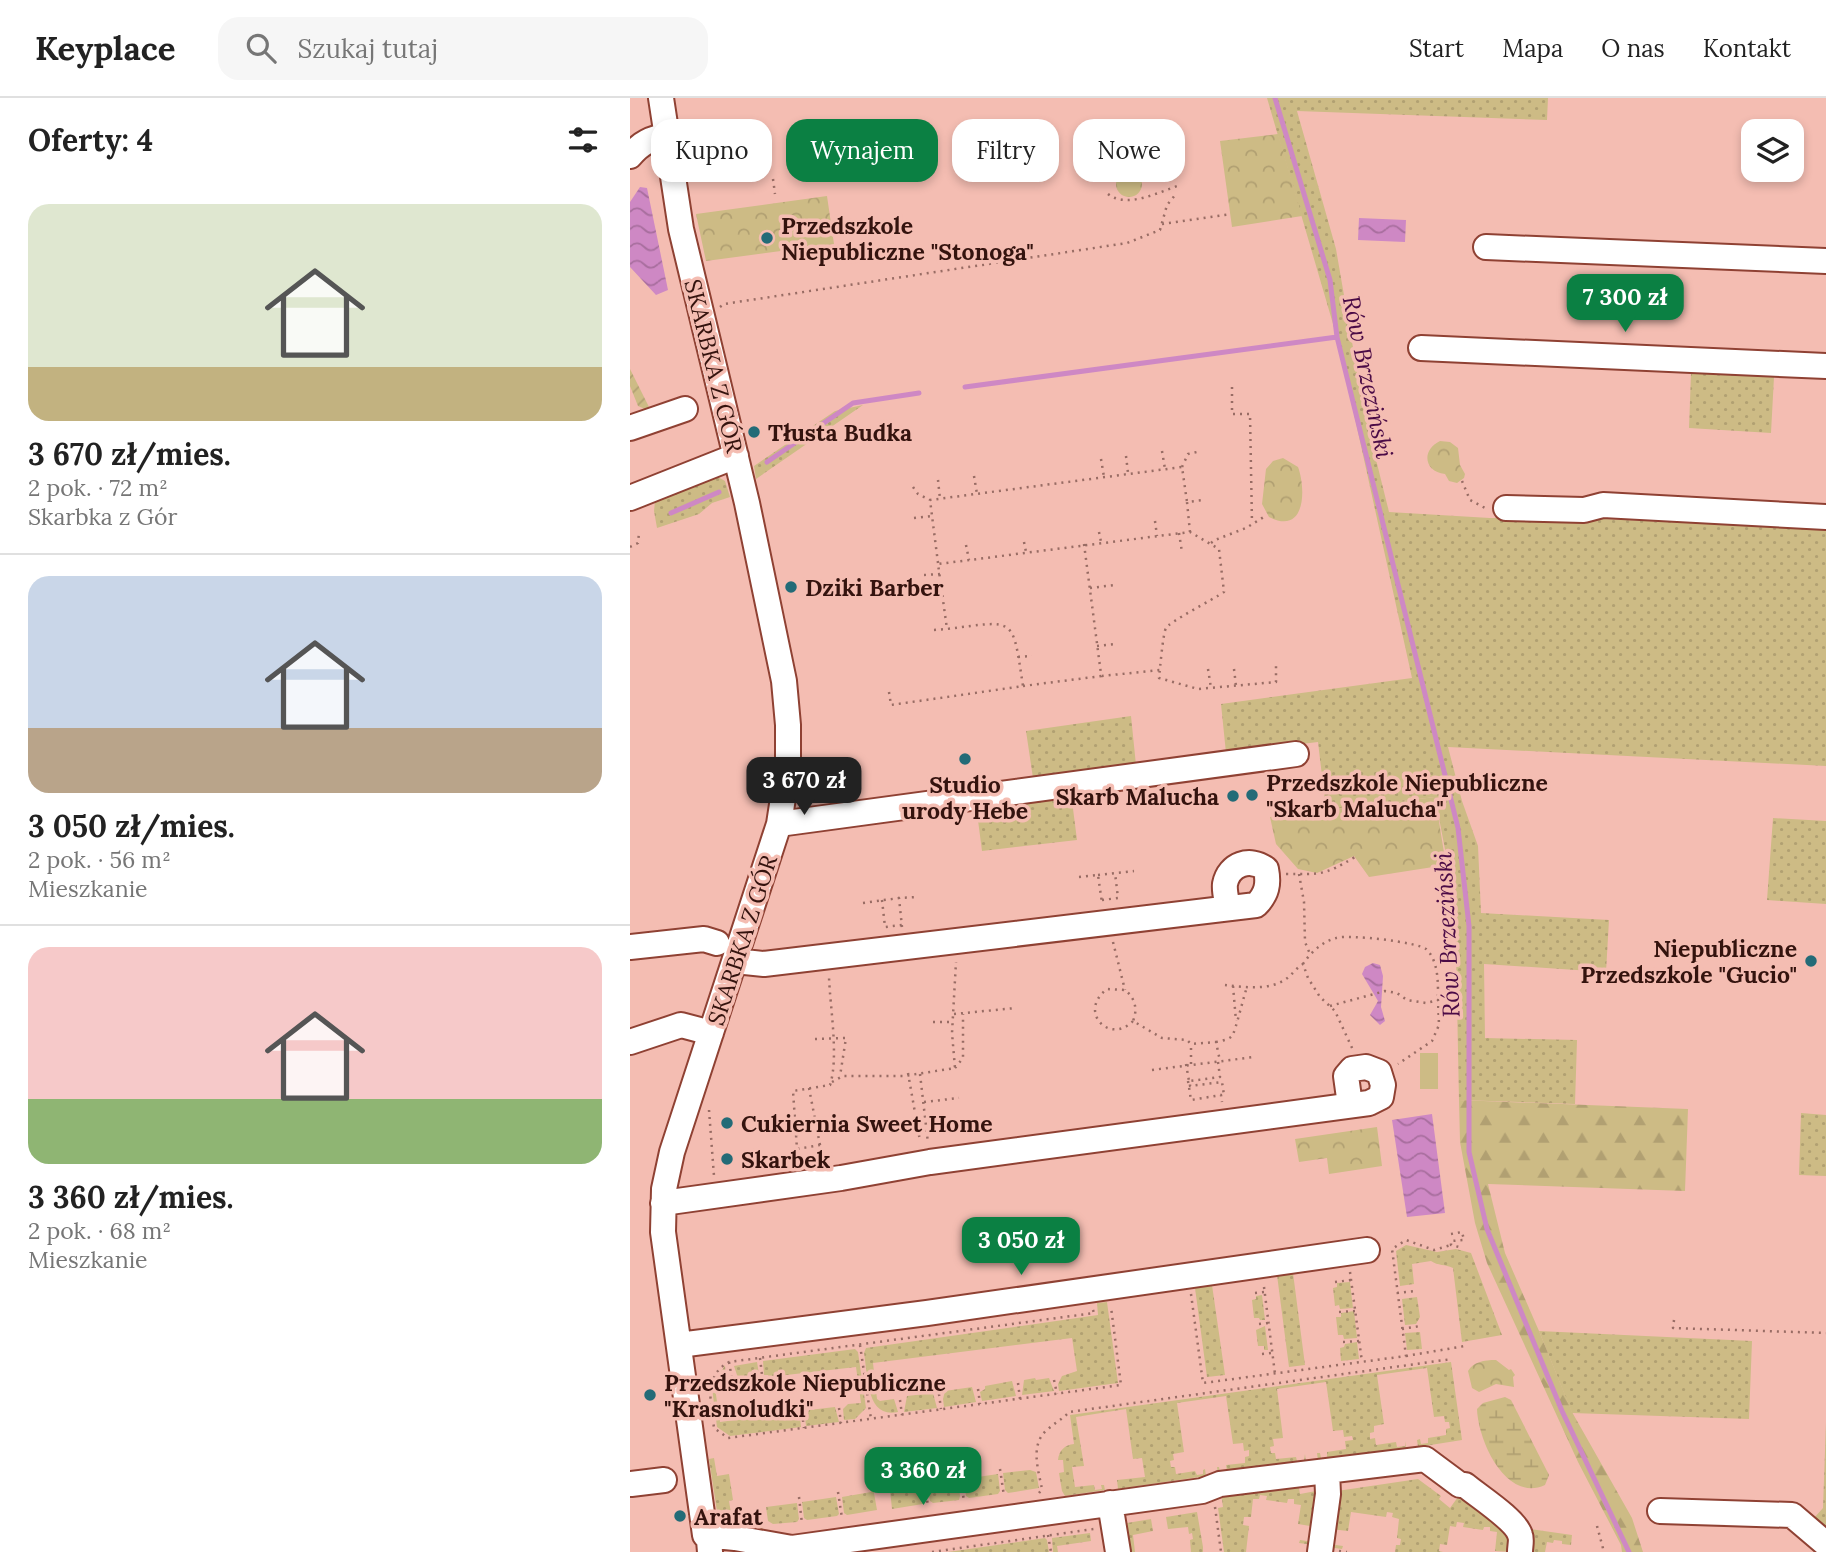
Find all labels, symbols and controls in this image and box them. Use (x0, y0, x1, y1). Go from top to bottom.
search box (218, 17, 708, 80)
text: Keyplace (35, 27, 176, 69)
icon: search (242, 29, 280, 67)
text: Szukaj tutaj (298, 32, 438, 65)
text: Start (1409, 33, 1464, 64)
text: Mapa (1502, 33, 1563, 64)
text: O nas (1601, 33, 1665, 64)
text: Kontakt (1703, 33, 1791, 64)
chip: Kupno (651, 119, 772, 182)
chip: Wynajem (786, 119, 938, 182)
chip: Filtry (952, 119, 1059, 182)
chip: Nowe (1073, 119, 1185, 182)
map controls (1741, 119, 1804, 182)
button: layers (1741, 119, 1804, 182)
text: Oferty: 4 (28, 121, 153, 159)
icon: filters (564, 121, 602, 159)
place label: Przedszkole Niepubliczne "Stonoga" (781, 211, 1034, 266)
marker: Przedszkole Niepubliczne "Stonoga" (759, 230, 775, 246)
icon: home (252, 250, 378, 376)
pin: 7 300 zł (1553, 274, 1697, 334)
street label: SKARBKA Z GÓR (678, 276, 750, 456)
text: 7 300 zł (1583, 282, 1667, 311)
water label: Rów Brzeziński (1336, 293, 1400, 462)
place label: Tłusta Budka (768, 418, 912, 447)
marker: Tłusta Budka (746, 424, 762, 440)
text: 3 670 zł/mies. (28, 435, 231, 473)
text: 2 pok. · 72 m² (28, 473, 168, 502)
text: Skarbka z Gór (28, 502, 178, 531)
place label: Dziki Barber (805, 573, 944, 602)
marker: Dziki Barber (783, 579, 799, 595)
icon: home (252, 622, 378, 748)
marker: Studio urody Hebe (957, 751, 973, 767)
pin: 3 670 zł (732, 758, 876, 817)
text: 3 670 zł (762, 765, 846, 794)
place label: Przedszkole Niepubliczne "Skarb Malucha" (1266, 768, 1548, 823)
place label: Studio urody Hebe (902, 770, 1028, 825)
place label: Skarb Malucha (1056, 782, 1219, 811)
marker: Przedszkole Niepubliczne "Skarb Malucha" (1244, 787, 1260, 803)
marker: Skarb Malucha (1225, 788, 1241, 804)
text: 3 050 zł/mies. (28, 807, 235, 845)
text: 2 pok. · 56 m² (28, 845, 171, 874)
street label: SKARBKA Z GÓR (701, 851, 783, 1029)
water label: Rów Brzeziński (1427, 851, 1467, 1019)
text: Mieszkanie (28, 874, 148, 903)
place label: Niepubliczne Przedszkole "Gucio" (1580, 934, 1797, 989)
marker: Niepubliczne Przedszkole "Gucio" (1803, 953, 1819, 969)
icon: home (252, 993, 378, 1119)
place label: Cukiernia Sweet Home (741, 1109, 993, 1138)
marker: Cukiernia Sweet Home (719, 1115, 735, 1131)
place label: Skarbek (741, 1145, 831, 1174)
marker: Skarbek (719, 1151, 735, 1167)
text: 3 360 zł/mies. (28, 1178, 234, 1216)
text: 2 pok. · 68 m² (28, 1216, 171, 1245)
pin: 3 050 zł (949, 1218, 1093, 1277)
text: 3 050 zł (978, 1225, 1064, 1254)
text: Mieszkanie (28, 1245, 148, 1274)
place label: Przedszkole Niepubliczne "Krasnoludki" (664, 1368, 946, 1423)
marker: Przedszkole Niepubliczne "Krasnoludki" (642, 1387, 658, 1403)
pin: 3 360 zł (851, 1448, 995, 1507)
text: 3 360 zł (880, 1455, 966, 1484)
place label: Arafat (694, 1502, 763, 1531)
marker: Arafat (672, 1508, 688, 1524)

